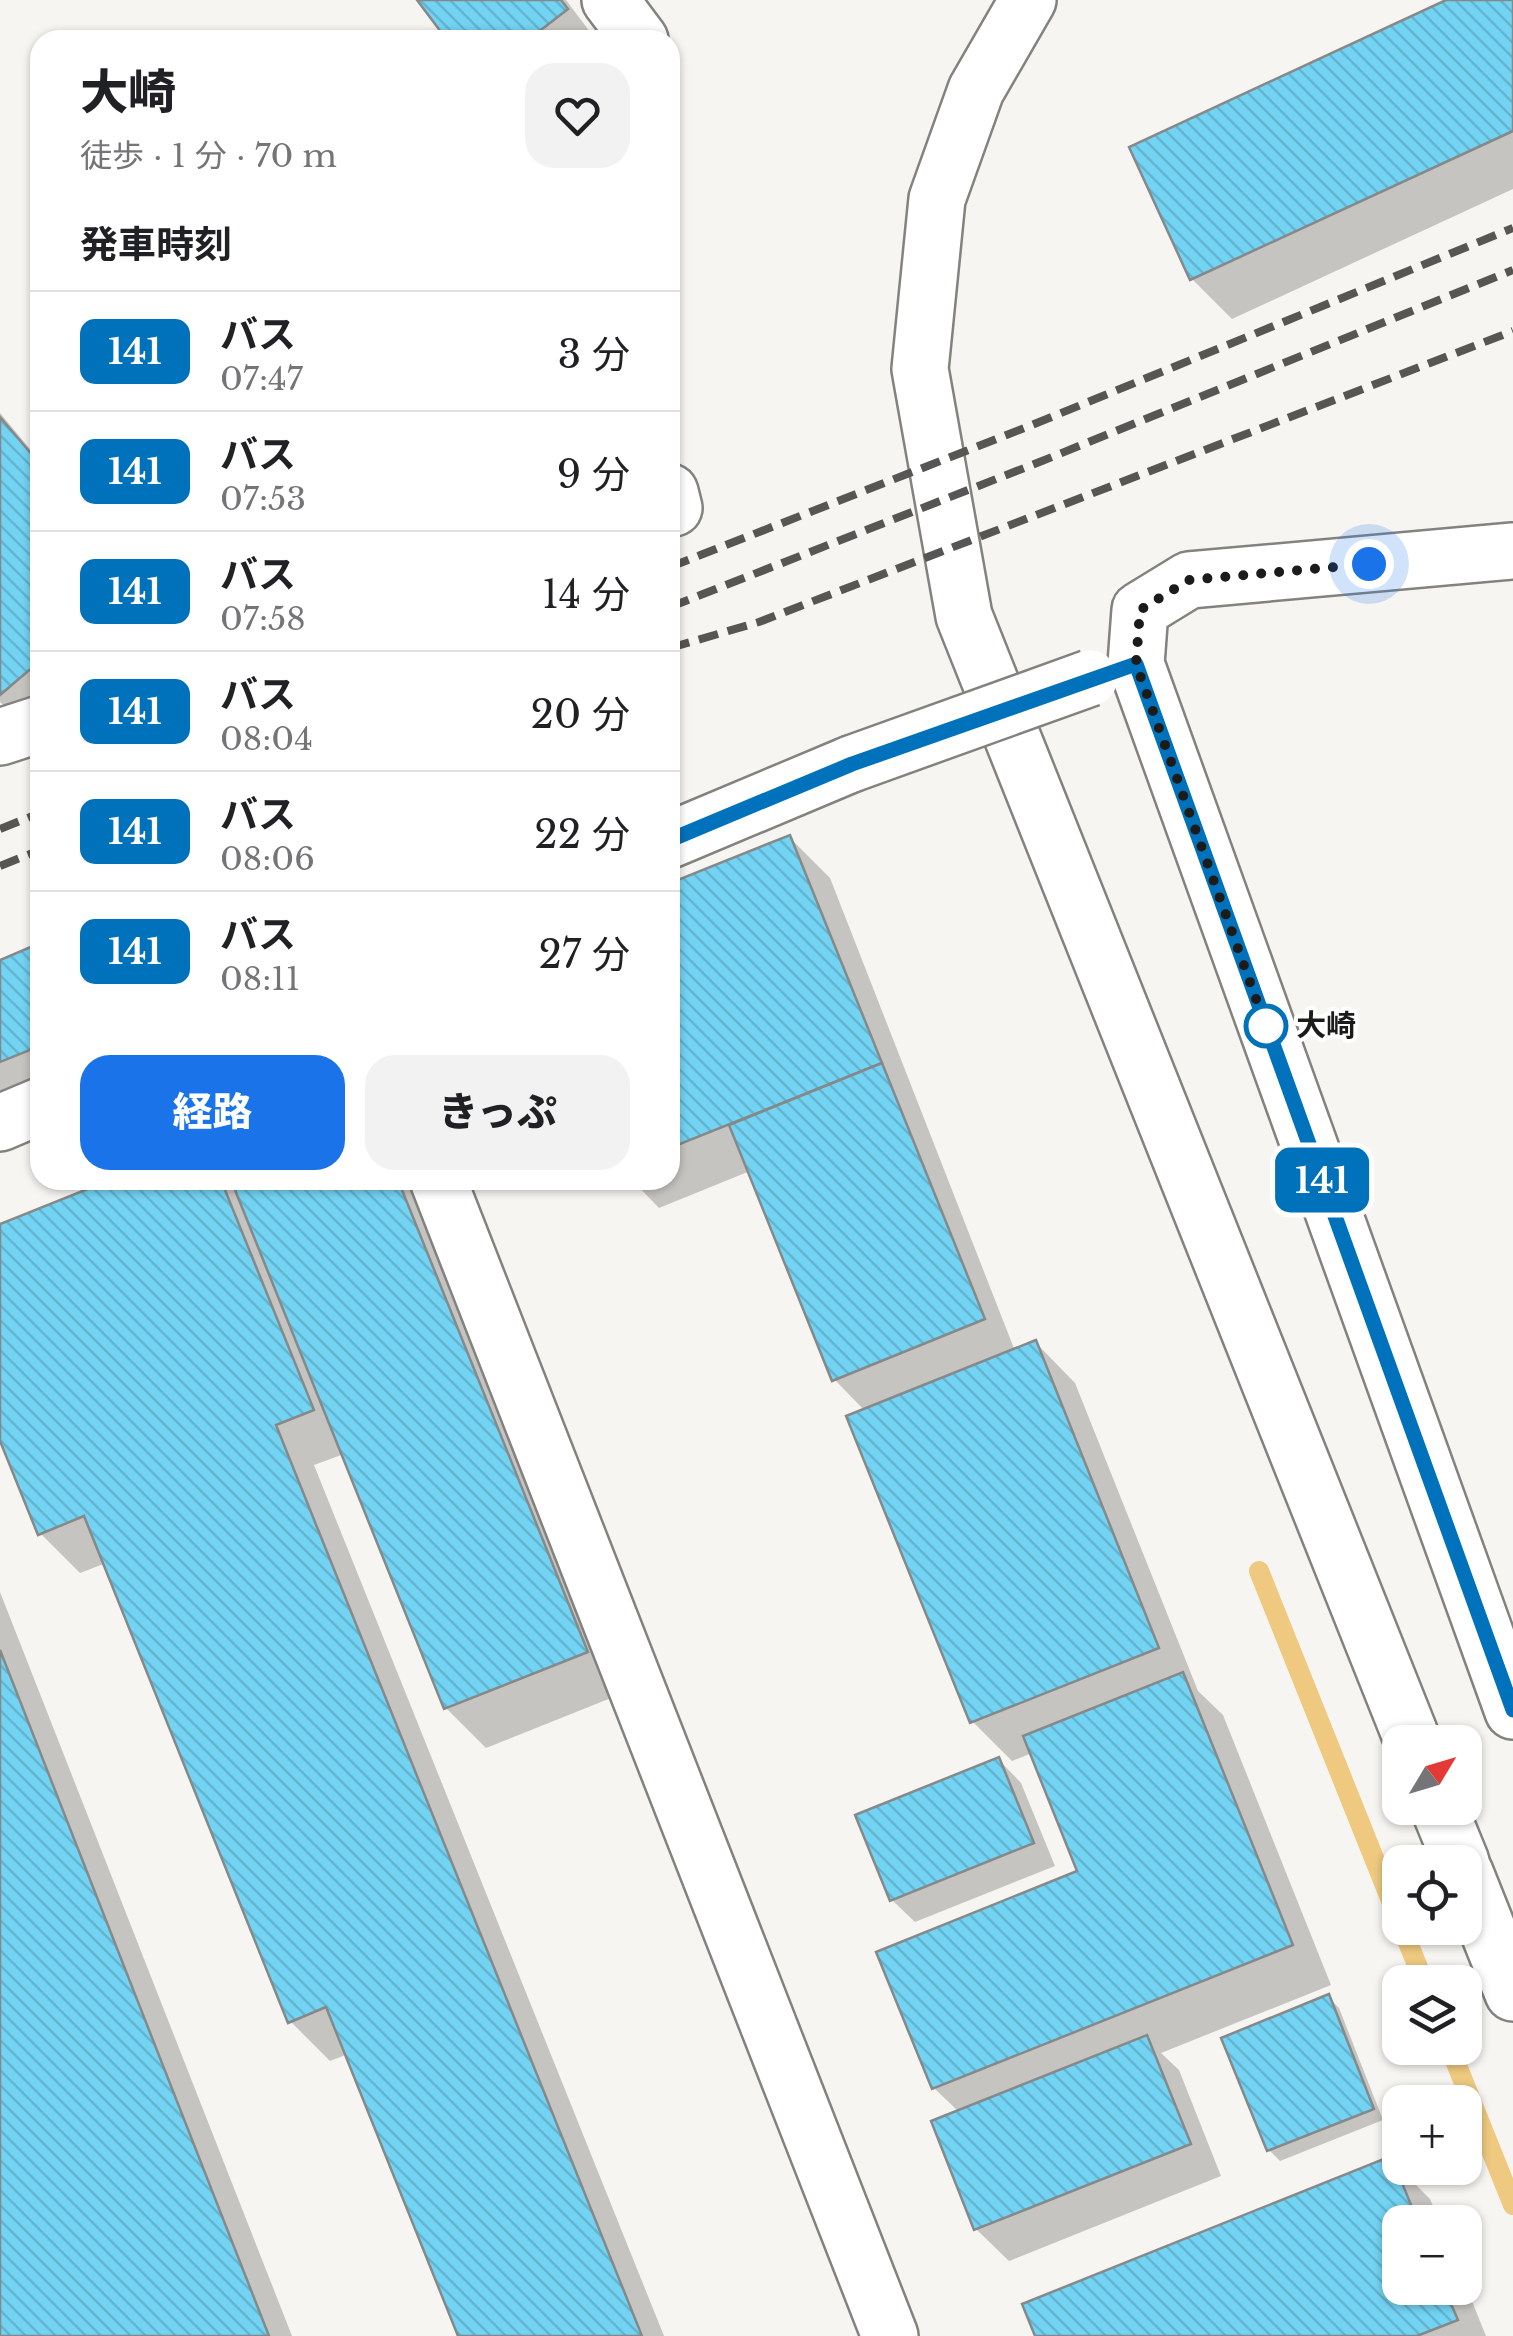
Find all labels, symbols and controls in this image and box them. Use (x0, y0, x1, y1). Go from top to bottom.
text: 大崎 (80, 62, 176, 122)
button: heart (525, 63, 630, 168)
text: 徒歩 · 1 分 · 70 m (80, 136, 337, 176)
text: 発車時刻 (80, 221, 232, 268)
text: バス (220, 311, 296, 358)
text: 141 (108, 330, 162, 373)
text: 3 分 (558, 331, 630, 378)
text: 07:47 (220, 359, 303, 399)
text: バス (220, 431, 296, 478)
text: 141 (108, 450, 162, 493)
text: 9 分 (557, 451, 630, 498)
text: 07:53 (220, 479, 306, 519)
your location (1344, 539, 1394, 589)
text: バス (220, 551, 296, 598)
text: 141 (108, 570, 162, 613)
text: 14 分 (542, 571, 630, 618)
text: 07:58 (220, 599, 306, 639)
text: バス (220, 671, 296, 718)
text: 141 (108, 690, 162, 733)
text: 20 分 (531, 691, 630, 738)
text: 08:04 (220, 719, 313, 759)
text: バス (220, 791, 296, 838)
text: 141 (108, 810, 162, 853)
text: 22 分 (534, 811, 630, 858)
text: 08:06 (220, 839, 315, 879)
text: バス (220, 911, 296, 958)
text: 141 (108, 930, 162, 973)
text: 27 分 (539, 931, 630, 978)
text: 08:11 (220, 959, 300, 999)
marker: 大崎 (1245, 1005, 1287, 1047)
place label: 大崎 (1296, 1007, 1356, 1044)
button: 経路 (80, 1055, 345, 1170)
button: きっぷ (365, 1055, 630, 1170)
line badge: 141 (1264, 1148, 1380, 1212)
text: 141 (1295, 1159, 1349, 1202)
north arrow (1382, 1725, 1482, 1825)
map controls (1382, 1725, 1482, 2305)
button: locate (1382, 1845, 1482, 1945)
button: layers (1382, 1965, 1482, 2065)
button: + (1382, 2085, 1482, 2185)
button: − (1382, 2205, 1482, 2305)

